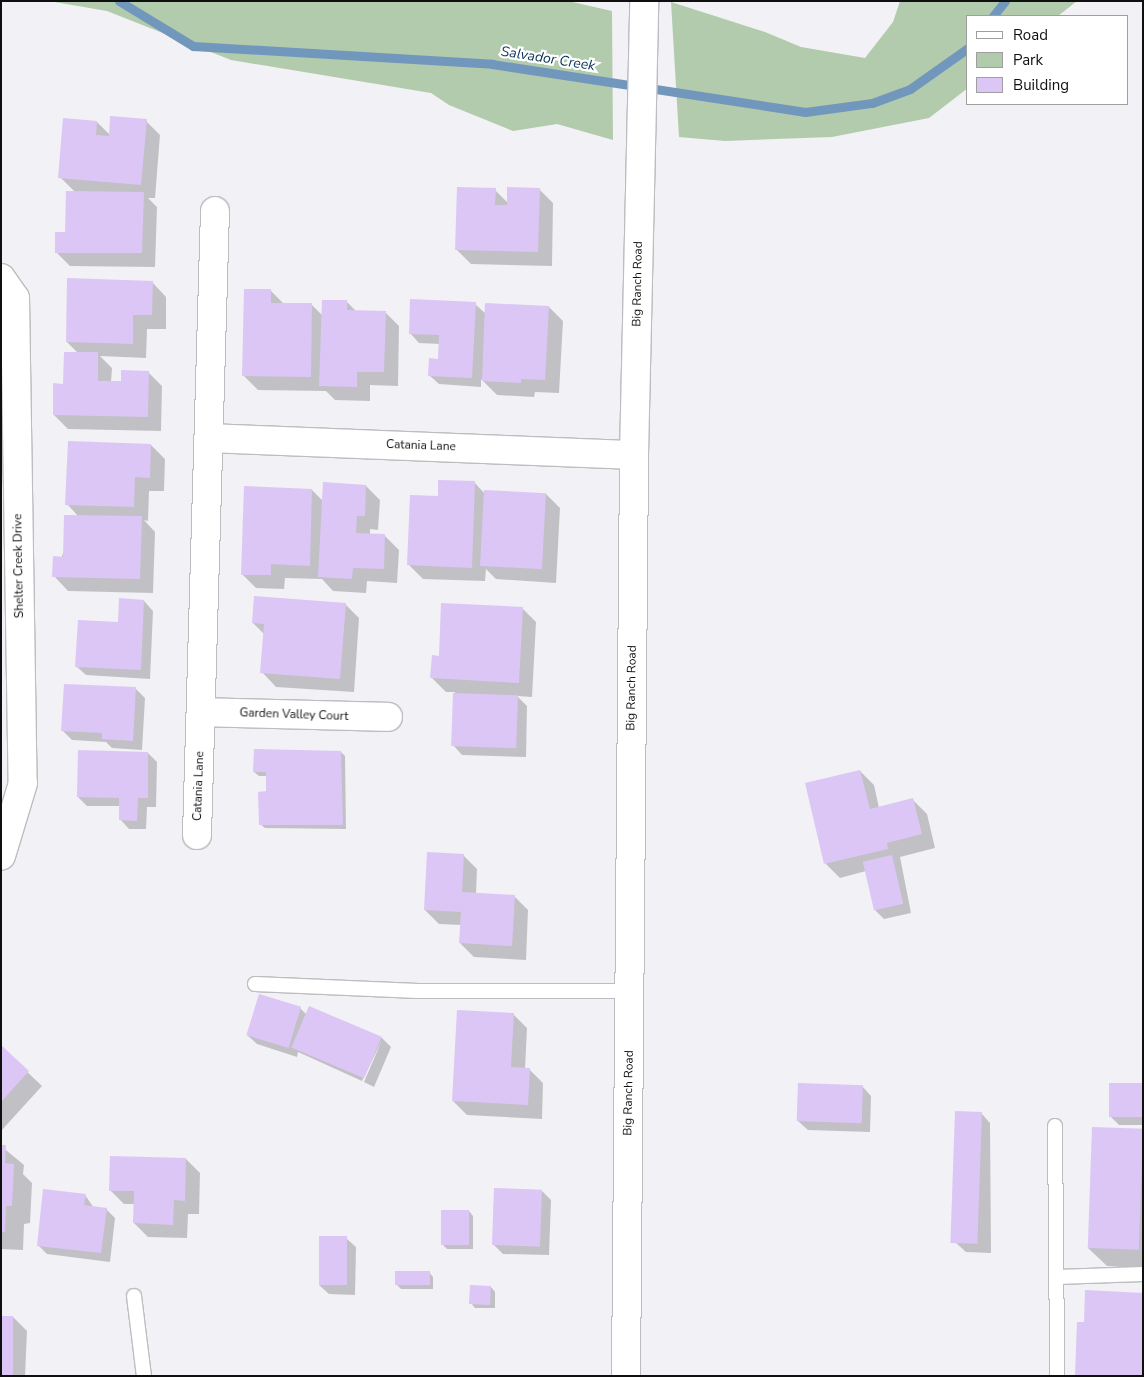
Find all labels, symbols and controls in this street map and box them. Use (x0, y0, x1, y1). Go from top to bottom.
legend (966, 15, 1129, 105)
text: Road (1013, 25, 1048, 45)
water label: Salvador Creek (500, 43, 596, 75)
text: Park (1013, 50, 1043, 70)
text: Building (1013, 75, 1069, 95)
street label: Big Ranch Road (630, 241, 646, 327)
street label: Catania Lane (386, 438, 456, 454)
street label: Shelter Creek Drive (11, 514, 27, 618)
street label: Big Ranch Road (624, 645, 640, 731)
street label: Garden Valley Court (239, 706, 349, 724)
street label: Catania Lane (191, 751, 207, 821)
street label: Big Ranch Road (621, 1050, 637, 1136)

